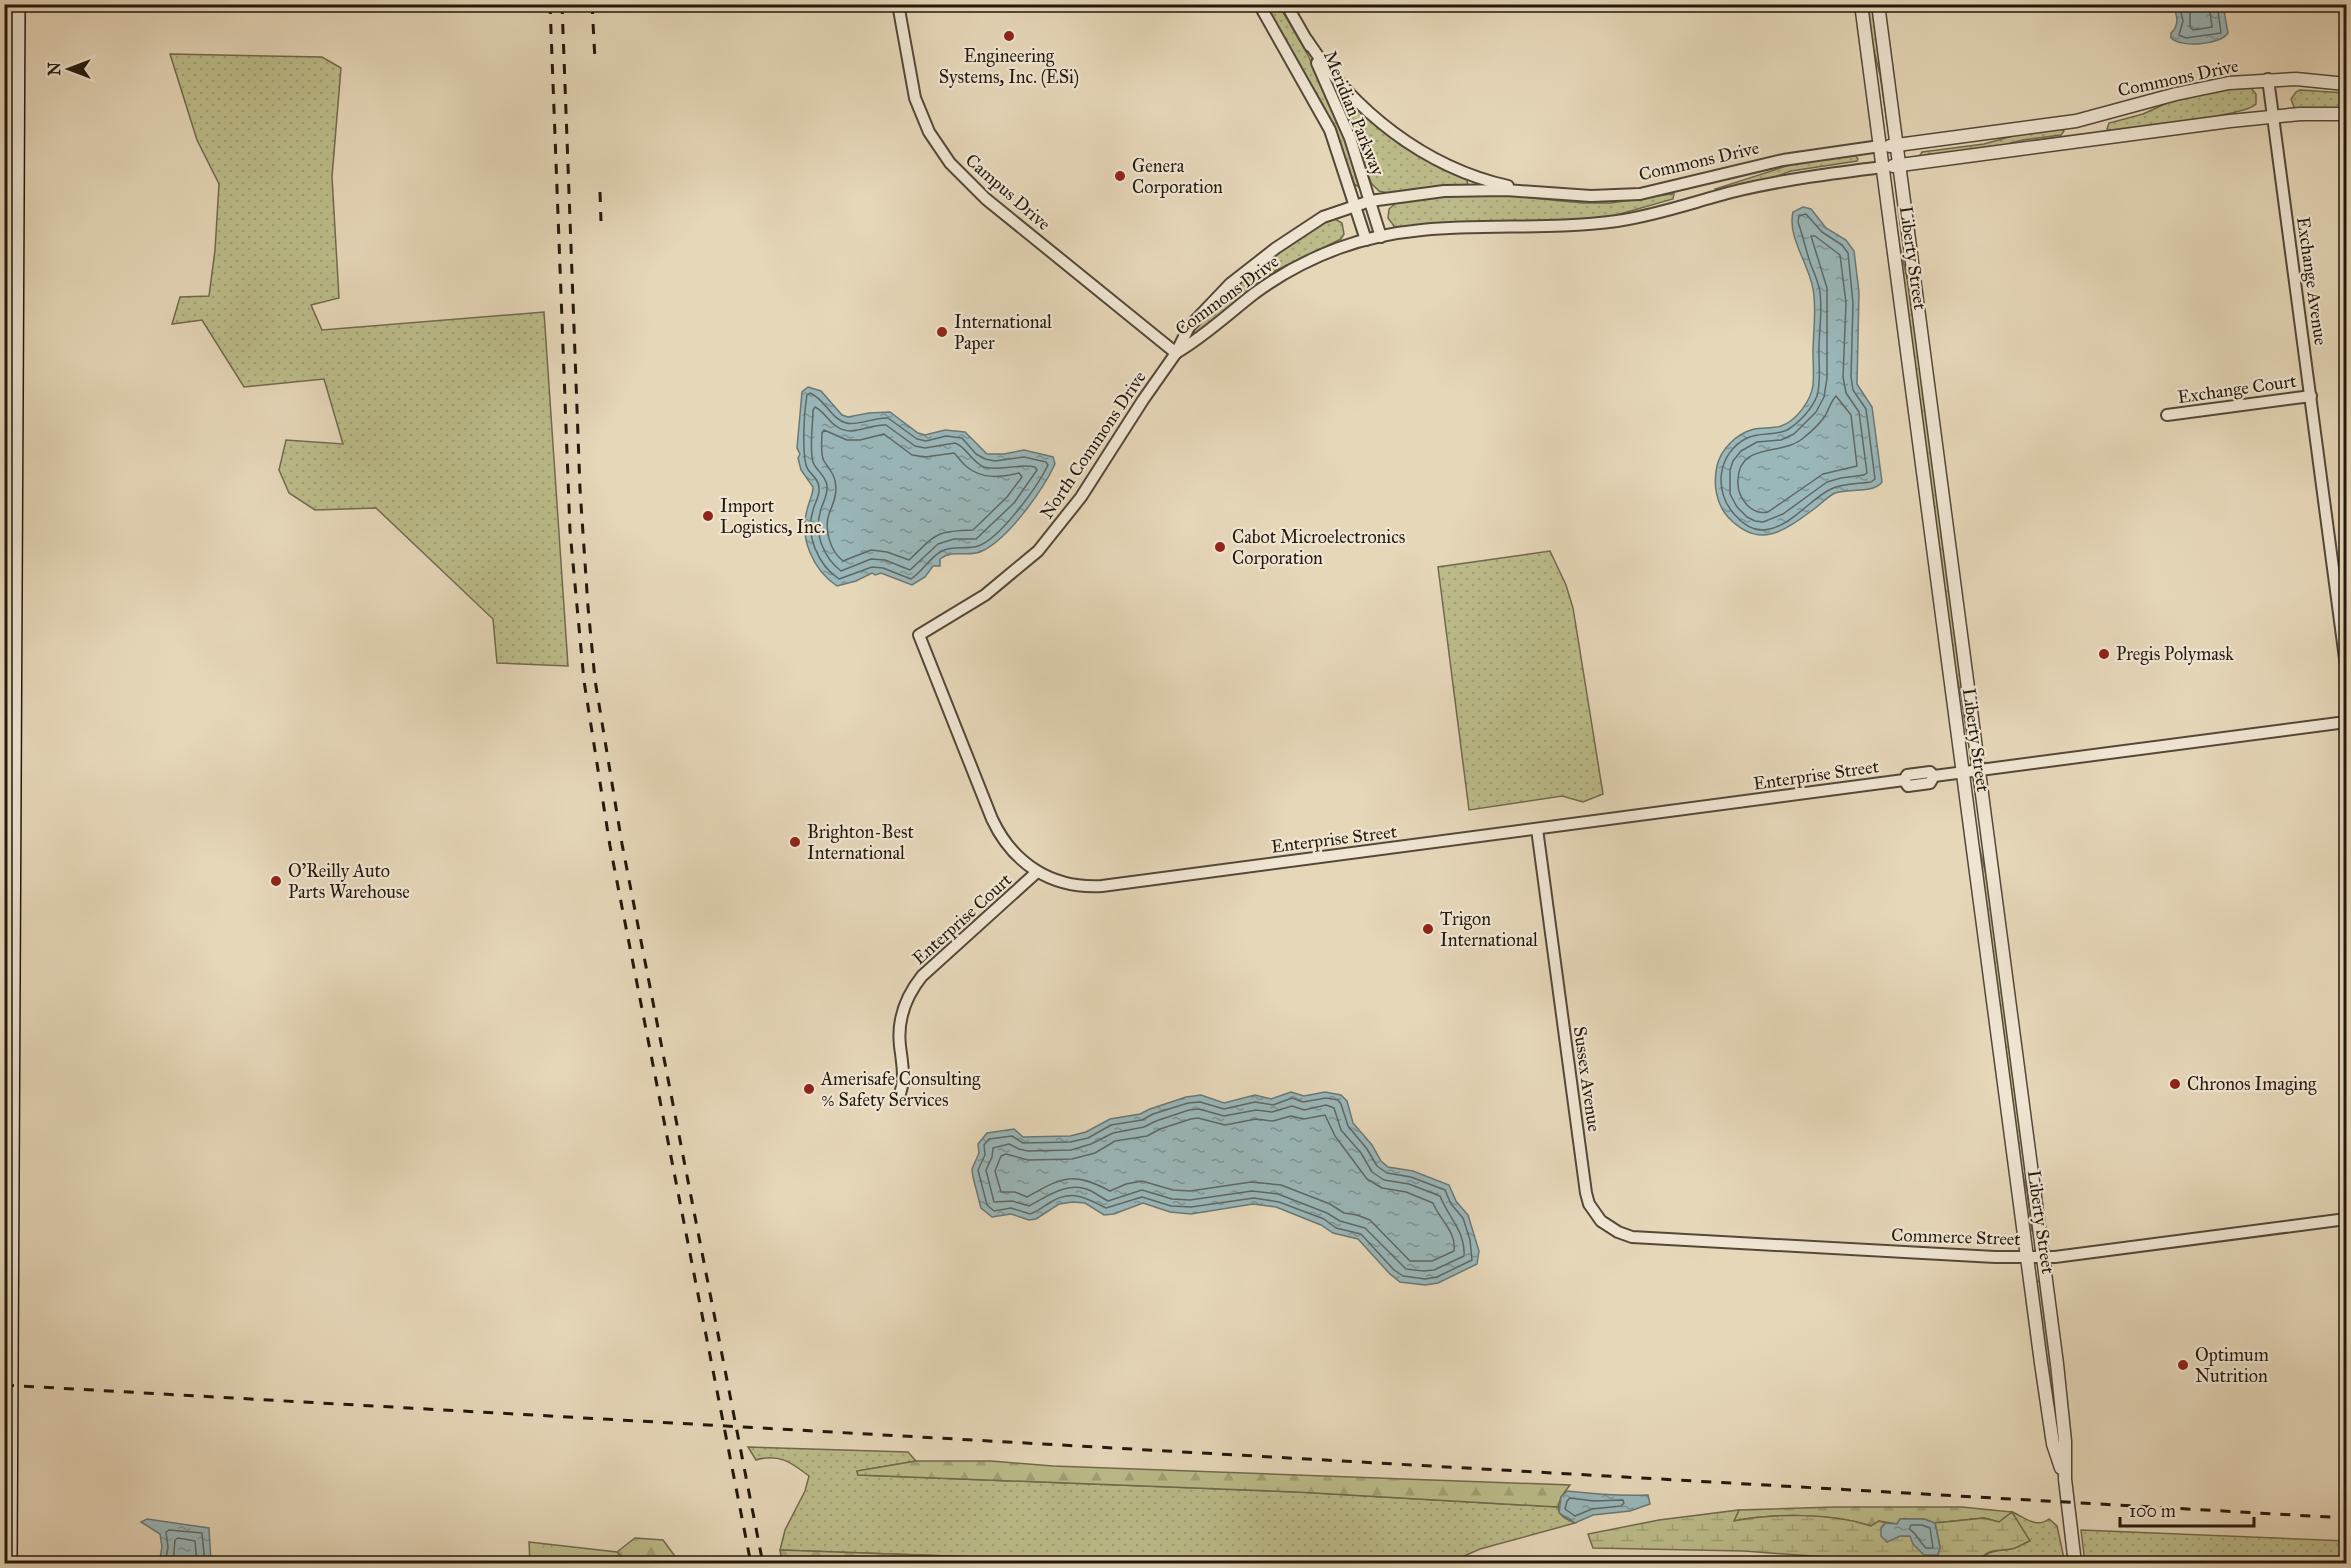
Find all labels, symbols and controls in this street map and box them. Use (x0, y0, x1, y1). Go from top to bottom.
marker: Engineering Systems, Inc. (ESi) (1002, 29, 1016, 43)
north arrow (39, 39, 99, 99)
place label: Engineering Systems, Inc. (ESi) (939, 45, 1079, 89)
street label: Meridian Parkway (1319, 47, 1389, 179)
street label: Commons Drive (2116, 54, 2240, 102)
text: N (45, 62, 64, 76)
street label: Commons Drive (1637, 136, 1761, 186)
street label: Campus Drive (961, 149, 1055, 235)
place label: Genera Corporation (1132, 155, 1223, 198)
marker: Genera Corporation (1113, 169, 1127, 183)
street label: Liberty Street (1895, 205, 1931, 312)
street label: Exchange Avenue (2291, 215, 2332, 347)
street label: Commons Drive (1171, 250, 1283, 340)
place label: International Paper (954, 311, 1052, 354)
marker: International Paper (935, 325, 949, 339)
street label: North Commons Drive (1035, 367, 1151, 523)
street label: Exchange Court (2176, 370, 2299, 409)
place label: Import Logistics, Inc. (720, 495, 825, 539)
marker: Import Logistics, Inc. (701, 509, 715, 523)
place label: Cabot Microelectronics Corporation (1232, 526, 1405, 569)
marker: Cabot Microelectronics Corporation (1213, 540, 1227, 554)
place label: Pregis Polymask (2116, 643, 2234, 666)
marker: Pregis Polymask (2097, 647, 2111, 661)
street label: Liberty Street (1958, 687, 1994, 794)
street label: Enterprise Street (1752, 755, 1881, 795)
street label: Enterprise Street (1270, 820, 1399, 858)
place label: Brighton-Best International (807, 821, 915, 864)
marker: Brighton-Best International (788, 835, 802, 849)
place label: O'Reilly Auto Parts Warehouse (288, 860, 410, 903)
street label: Enterprise Court (908, 868, 1017, 969)
marker: O'Reilly Auto Parts Warehouse (269, 874, 283, 888)
place label: Trigon International (1440, 908, 1538, 951)
marker: Trigon International (1421, 922, 1435, 936)
street label: Sussex Avenue (1569, 1025, 1605, 1133)
place label: Amerisafe Consulting % Safety Services (820, 1068, 981, 1111)
place label: Chronos Imaging (2187, 1073, 2317, 1096)
marker: Chronos Imaging (2168, 1077, 2182, 1091)
marker: Amerisafe Consulting % Safety Services (802, 1082, 816, 1096)
street label: Liberty Street (2023, 1169, 2059, 1276)
street label: Commerce Street (1891, 1224, 2022, 1250)
place label: Optimum Nutrition (2195, 1344, 2269, 1387)
marker: Optimum Nutrition (2176, 1358, 2190, 1372)
scale bar (2120, 1490, 2254, 1528)
text: 100 m (2129, 1500, 2176, 1522)

